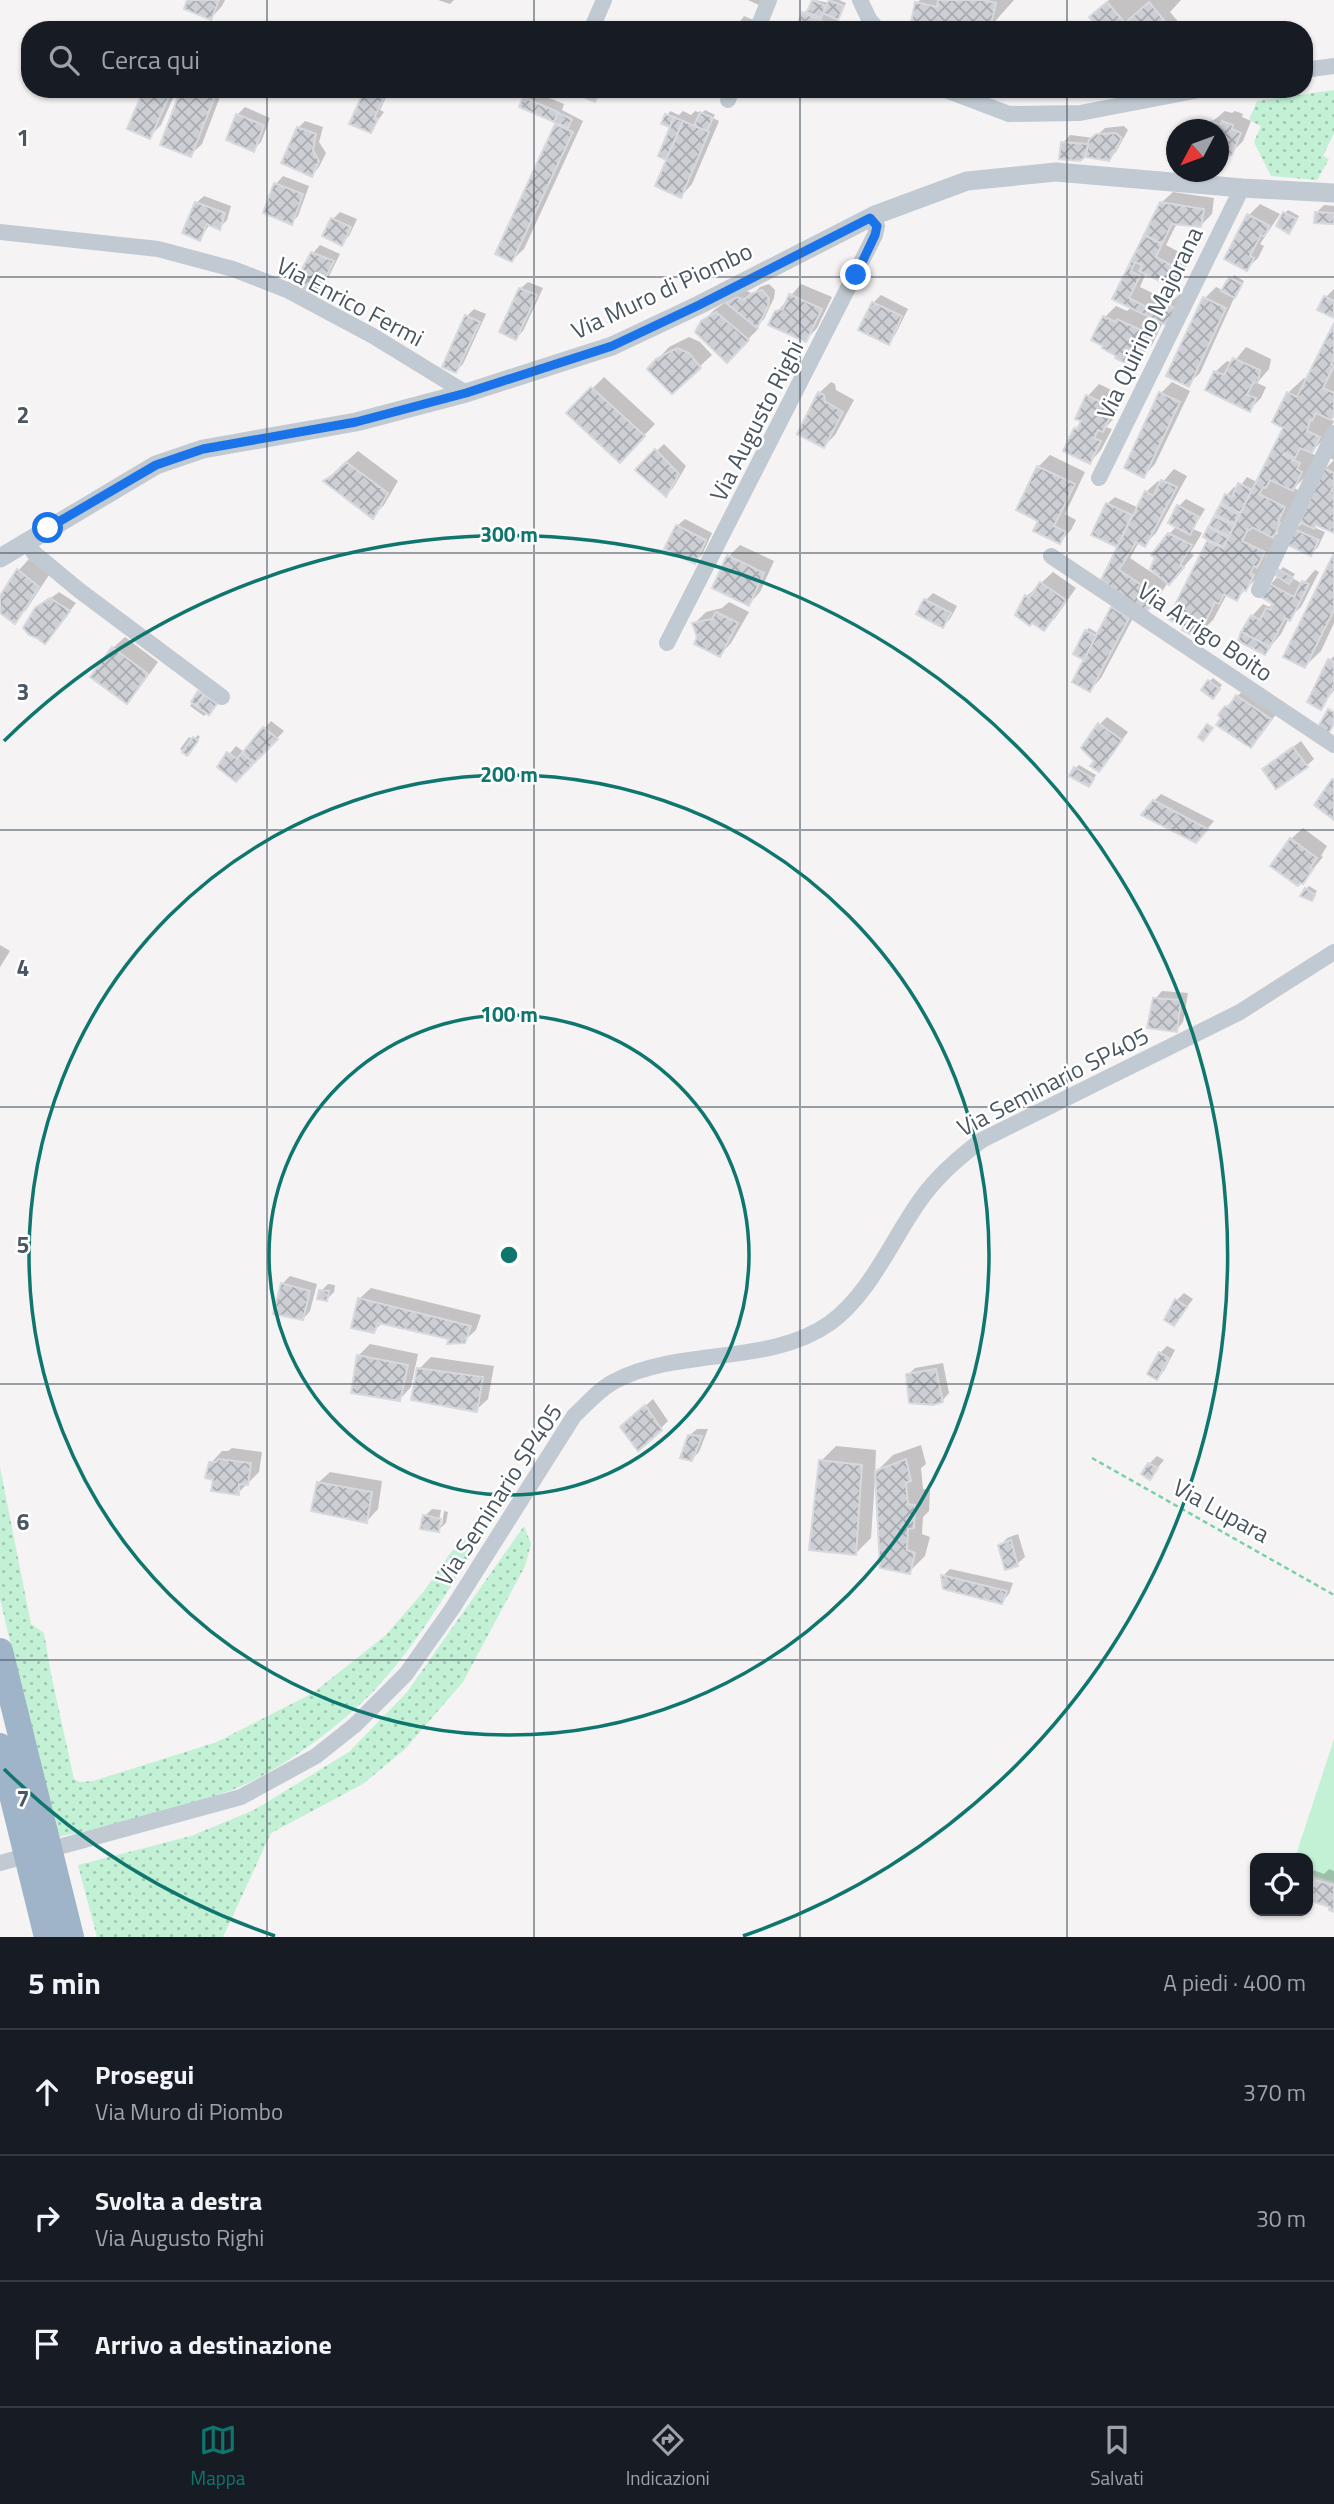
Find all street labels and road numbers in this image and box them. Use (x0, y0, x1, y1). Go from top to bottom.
street label: Via Quirino Majorana (1087, 220, 1211, 425)
street label: Via Muro di Piombo (565, 232, 758, 348)
street label: Via Enrico Fermi (270, 247, 431, 355)
street label: Via Augusto Righi (700, 334, 812, 507)
street label: Via Arrigo Boito (1130, 572, 1281, 690)
street label: Via Seminario SP405 (950, 1017, 1155, 1145)
street label: Via Seminario SP405 (426, 1396, 571, 1593)
street label: Via Lupara (1167, 1469, 1276, 1551)

